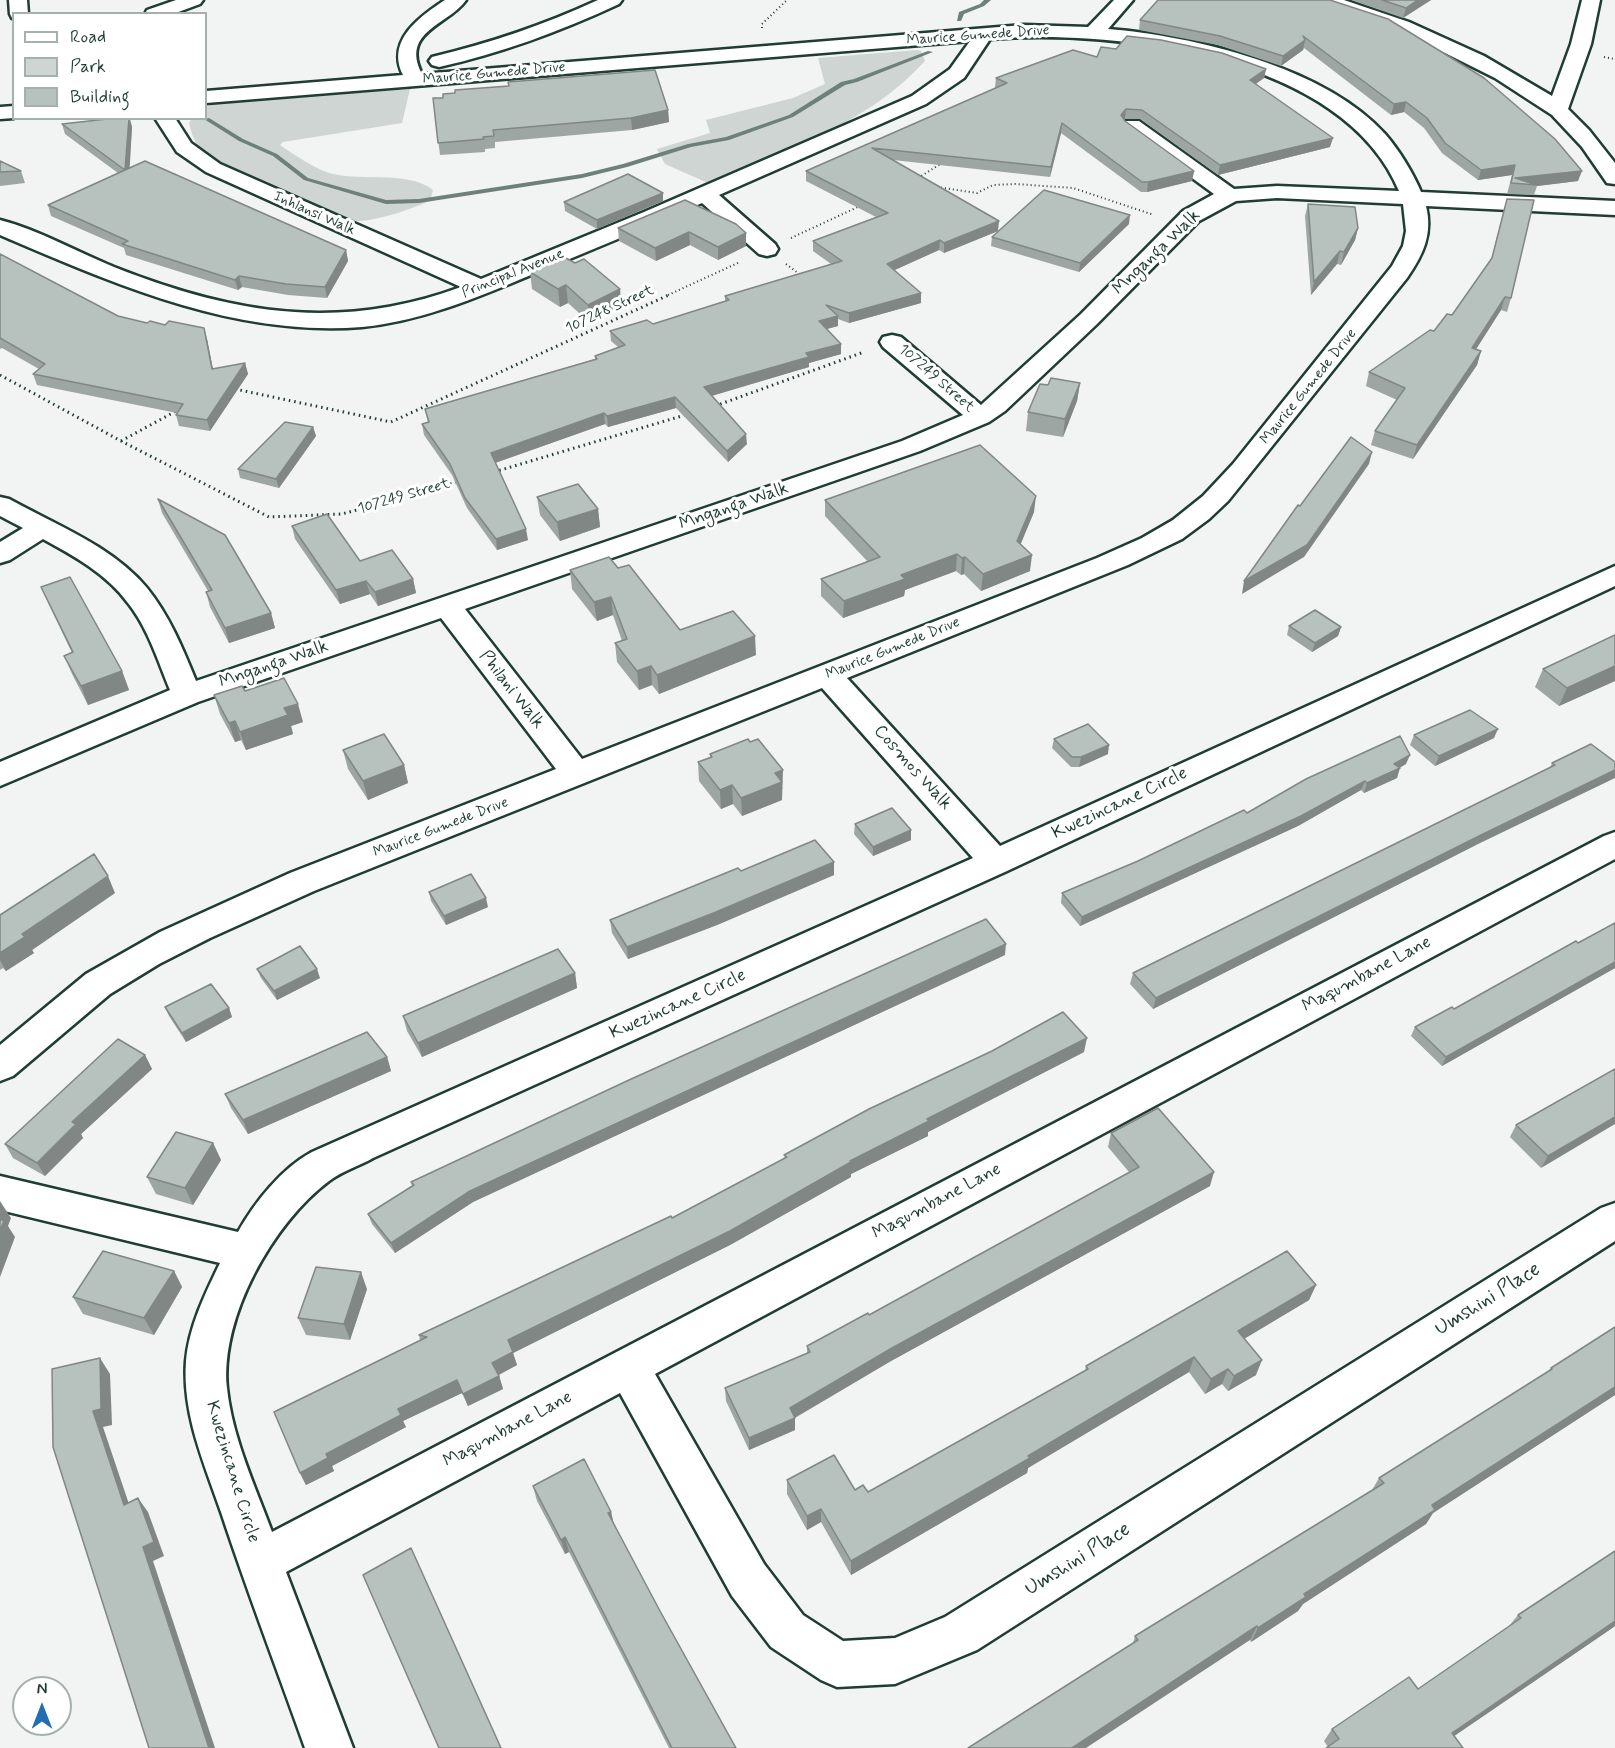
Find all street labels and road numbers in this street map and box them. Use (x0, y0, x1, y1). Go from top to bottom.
street label: Maurice Gumede Drive (906, 22, 1050, 50)
street label: Maurice Gumede Drive (422, 59, 566, 89)
street label: Inhlansi Walk (270, 188, 358, 240)
street label: Mnganga Walk (1109, 206, 1205, 300)
street label: Principal Avenue (459, 245, 567, 303)
street label: 107248 Street (563, 282, 657, 338)
street label: Maurice Gumede Drive (1257, 326, 1361, 448)
street label: 107249 Street (894, 341, 978, 417)
street label: 107249 Street (356, 475, 452, 519)
street label: Mnganga Walk (677, 478, 791, 536)
street label: Maurice Gumede Drive (823, 614, 963, 684)
street label: Mnganga Walk (217, 636, 331, 694)
street label: Philani Walk (474, 647, 548, 733)
street label: Cosmos Walk (868, 721, 956, 815)
street label: Kwezincane Circle (1049, 763, 1191, 845)
street label: Maurice Gumede Drive (371, 794, 511, 862)
street label: Maqumbane Lane (1299, 932, 1435, 1018)
street label: Kwezincane Circle (606, 965, 750, 1045)
street label: Maqumbane Lane (869, 1159, 1005, 1245)
street label: Umshini Place (1430, 1258, 1546, 1342)
street label: Maqumbane Lane (440, 1387, 576, 1473)
street label: Kwezincane Circle (200, 1399, 264, 1545)
street label: Umshini Place (1020, 1518, 1136, 1602)

